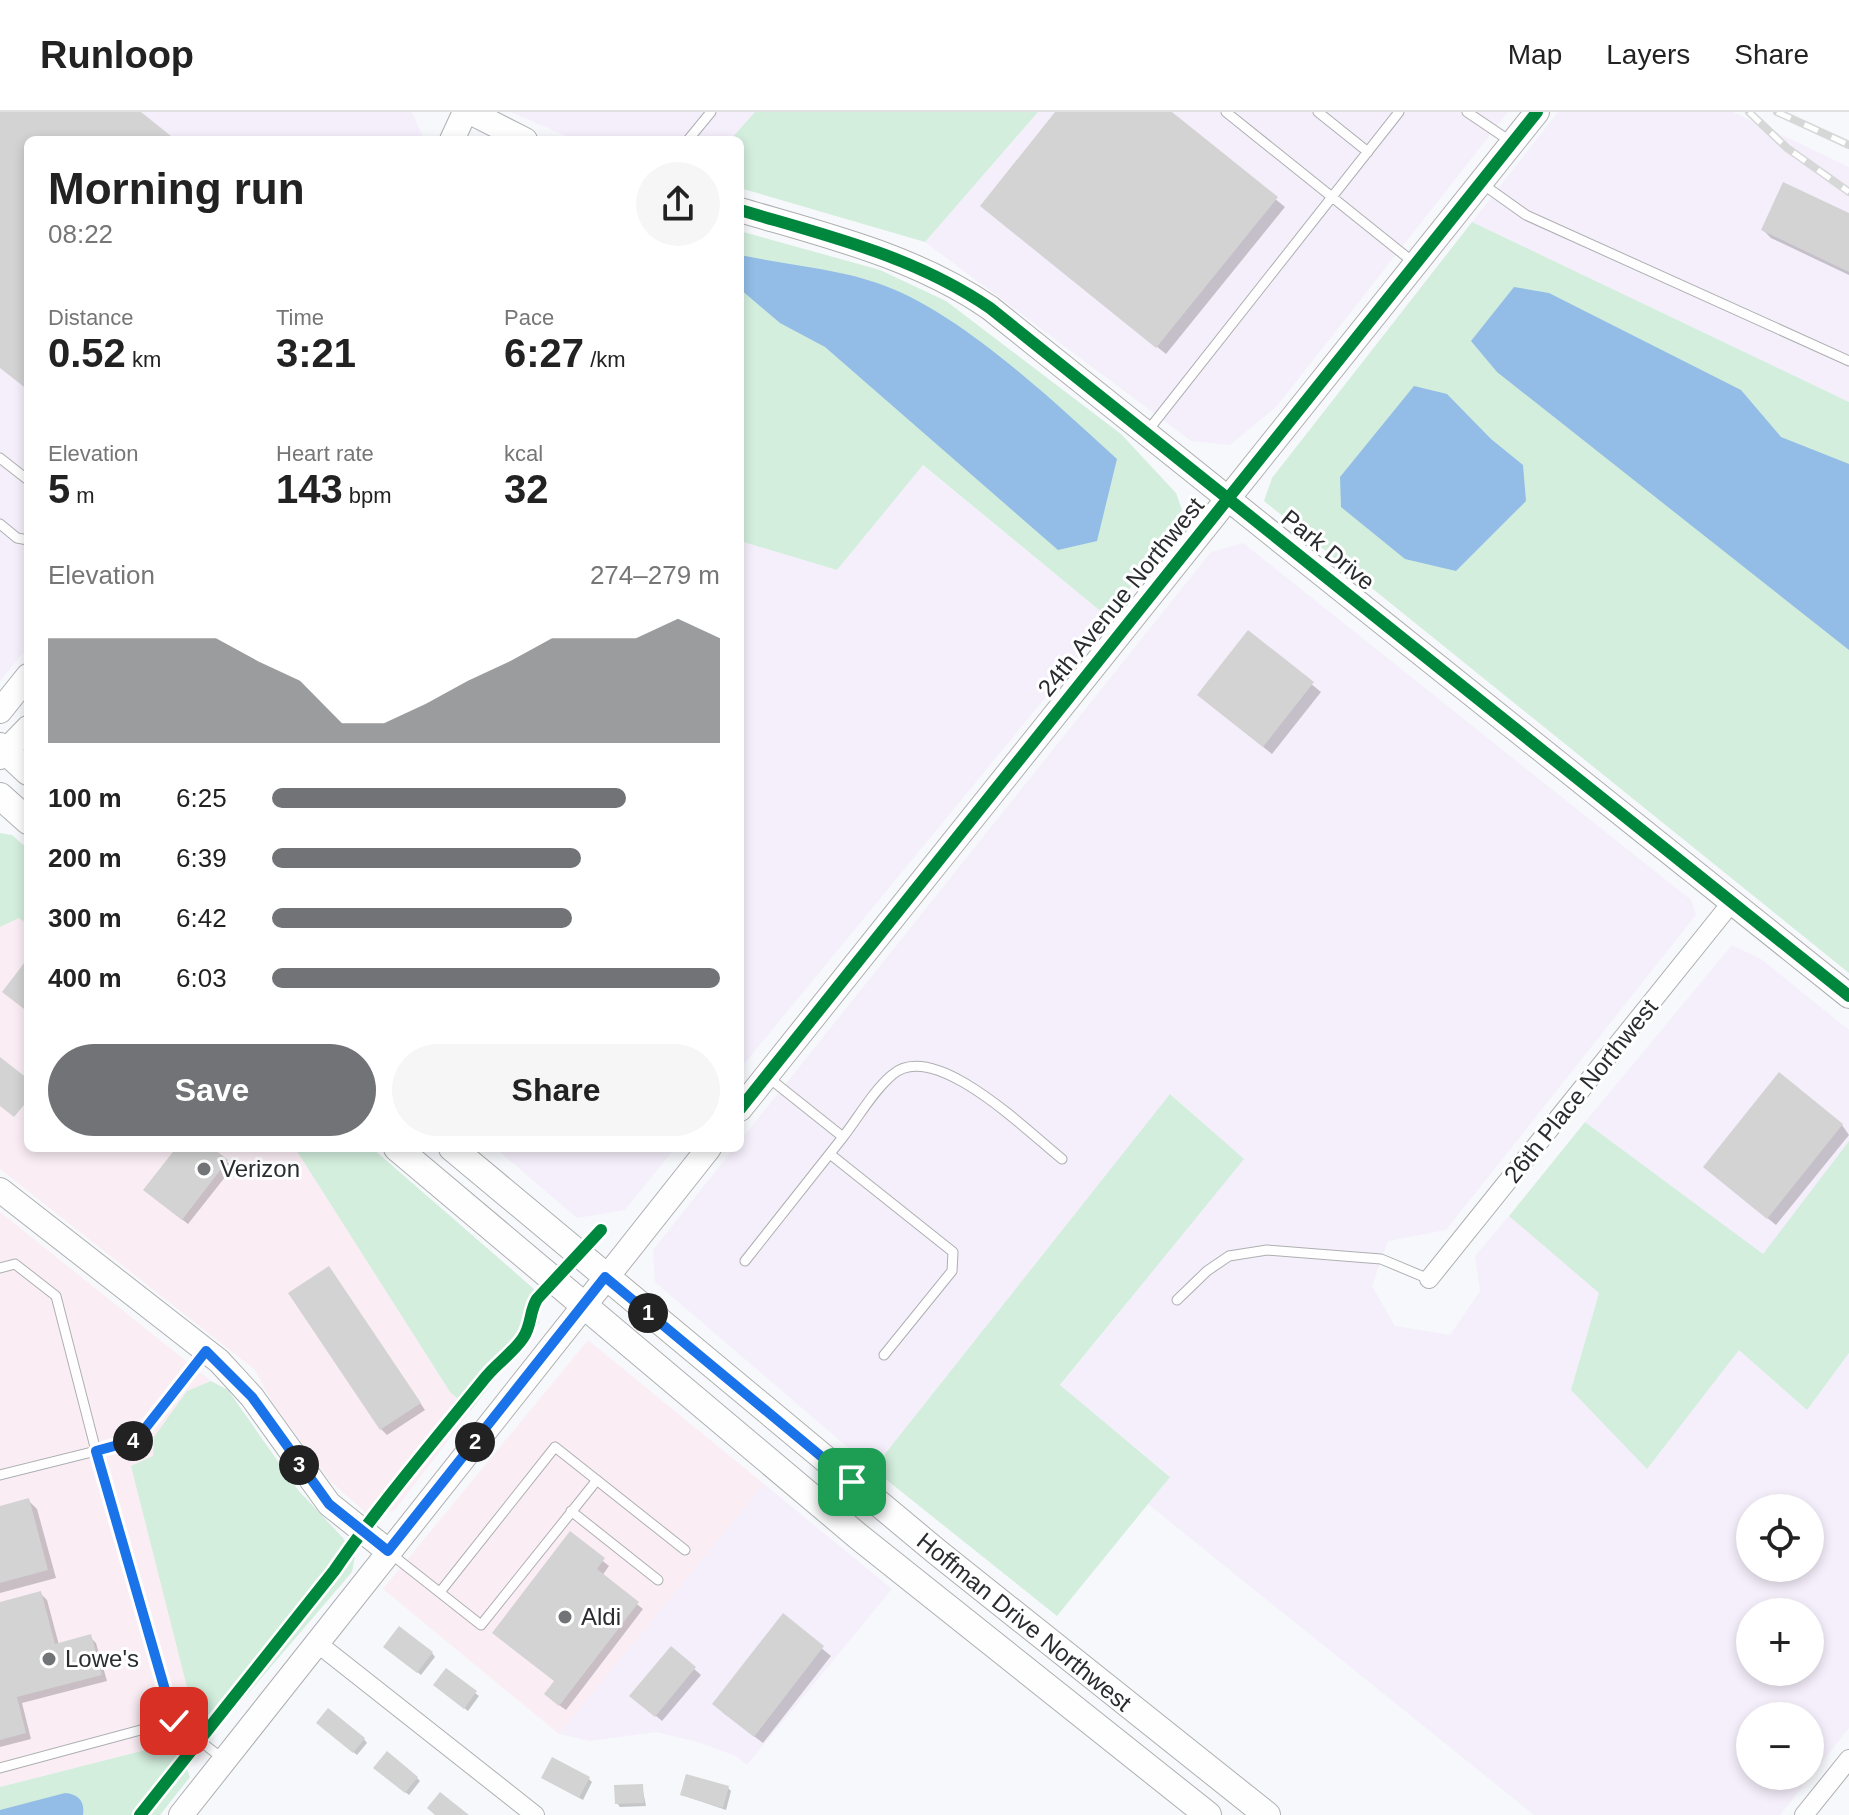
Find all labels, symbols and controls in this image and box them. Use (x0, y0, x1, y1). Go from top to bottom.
text: Runloop (40, 34, 194, 76)
text: Map (1508, 39, 1562, 70)
text: Layers (1606, 39, 1690, 70)
text: Share (1734, 39, 1809, 70)
button: share (636, 162, 720, 246)
text: Morning run (48, 164, 305, 213)
text: 08:22 (48, 219, 113, 249)
text: Distance (48, 305, 134, 330)
text: Time (276, 305, 324, 330)
text: Pace (504, 305, 554, 330)
text: 0.52 (48, 331, 126, 375)
text: 3:21 (276, 331, 356, 375)
text: 6:27 (504, 331, 584, 375)
text: km (126, 347, 161, 372)
text: /km (584, 347, 626, 372)
text: Elevation (48, 441, 139, 466)
text: Heart rate (276, 441, 374, 466)
text: kcal (504, 441, 543, 466)
text: 5 (48, 467, 70, 511)
text: 143 (276, 467, 343, 511)
text: 32 (504, 467, 549, 511)
text: m (70, 483, 95, 508)
text: bpm (343, 483, 392, 508)
street label: 24th Avenue Northwest (1032, 492, 1209, 701)
street label: Park Drive (1276, 504, 1380, 595)
text: Elevation (48, 560, 155, 590)
text: 274–279 m (590, 560, 720, 590)
text: 100 m (48, 783, 122, 813)
text: 6:25 (176, 783, 227, 813)
text: 200 m (48, 843, 122, 873)
text: 6:39 (176, 843, 227, 873)
text: 300 m (48, 903, 122, 933)
text: 6:42 (176, 903, 227, 933)
text: 400 m (48, 963, 122, 993)
text: 6:03 (176, 963, 227, 993)
street label: 26th Place Northwest (1498, 993, 1663, 1188)
button: Save (48, 1044, 376, 1136)
button: Share (392, 1044, 720, 1136)
place label: Verizon (220, 1155, 300, 1182)
marker: Verizon (195, 1160, 213, 1178)
pin: 1 (628, 1293, 668, 1333)
text: 1 (642, 1300, 654, 1325)
pin: 4 (113, 1421, 153, 1461)
pin: 2 (455, 1422, 495, 1462)
text: 4 (127, 1428, 139, 1453)
text: 2 (469, 1429, 481, 1454)
pin: 3 (279, 1445, 319, 1485)
pin (818, 1448, 886, 1516)
text: 3 (293, 1452, 305, 1477)
icon: arrive (830, 1460, 874, 1504)
map controls (1736, 1494, 1824, 1790)
button: locate (1736, 1494, 1824, 1582)
street label: Hoffman Drive Northwest (912, 1527, 1137, 1717)
button: + (1736, 1598, 1824, 1686)
place label: Aldi (581, 1603, 621, 1630)
marker: Aldi (556, 1608, 574, 1626)
place label: Lowe's (65, 1645, 139, 1672)
marker: Lowe's (40, 1650, 58, 1668)
pin (140, 1687, 208, 1755)
icon: check (152, 1699, 196, 1743)
button: − (1736, 1702, 1824, 1790)

